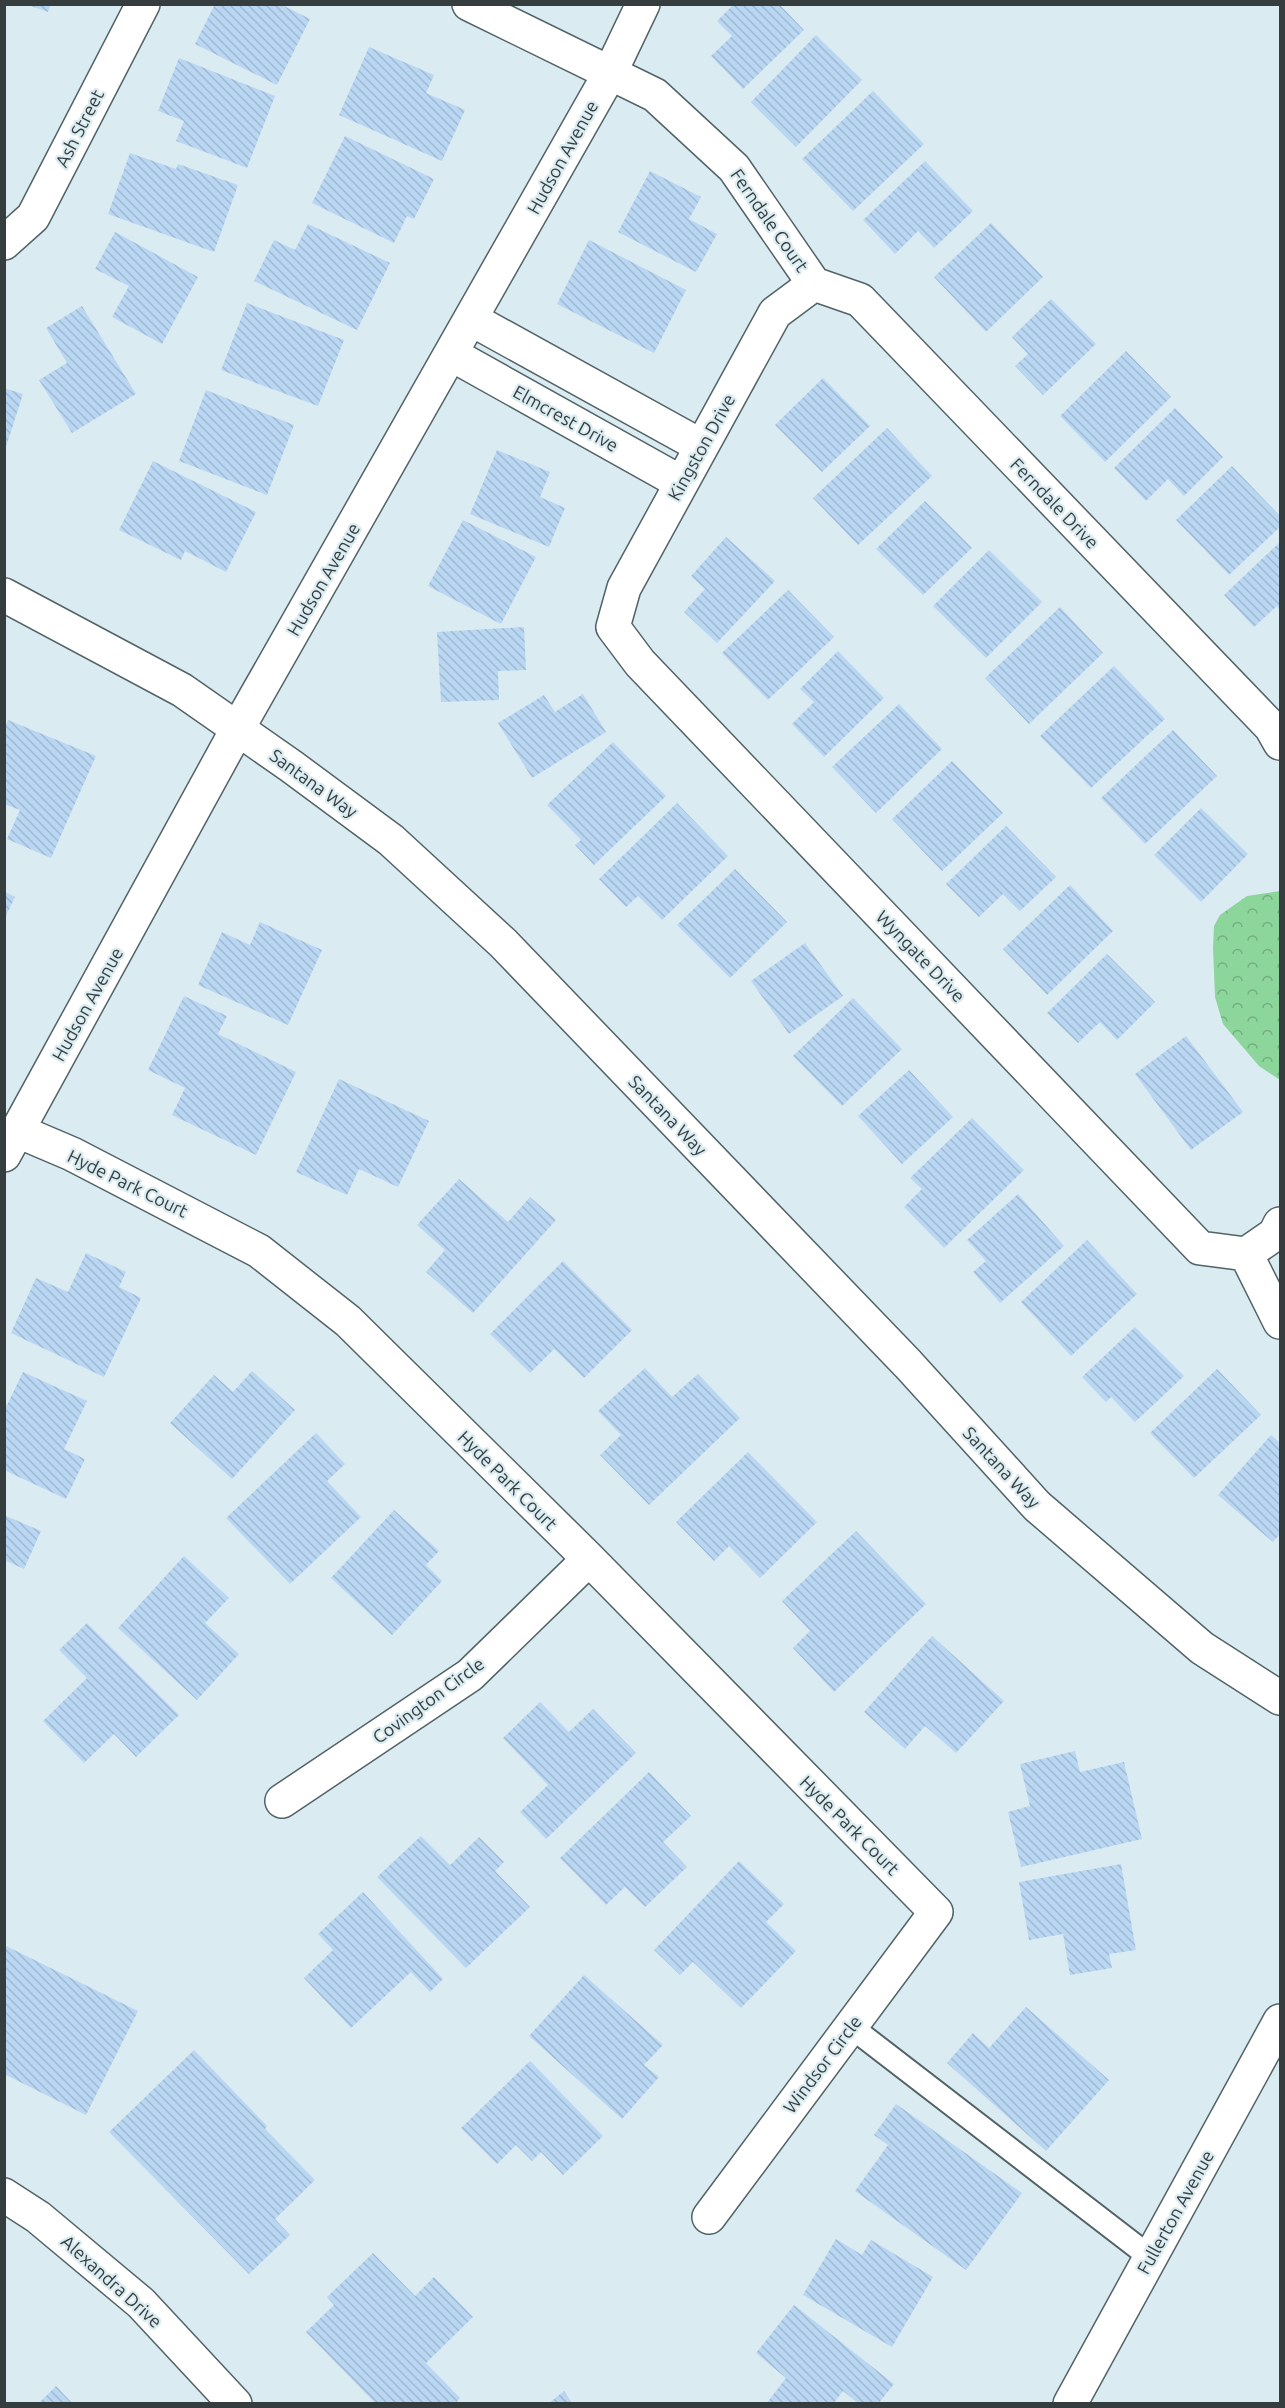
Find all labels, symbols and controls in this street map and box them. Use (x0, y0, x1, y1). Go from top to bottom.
street label: Ash Street (51, 86, 107, 170)
street label: Hudson Avenue (523, 97, 601, 217)
street label: Ferndale Court (727, 165, 813, 275)
street label: Elmcrest Drive (510, 381, 622, 455)
street label: Kingston Drive (663, 390, 739, 504)
street label: Ferndale Drive (1007, 454, 1103, 552)
street label: Hudson Avenue (283, 519, 363, 639)
street label: Santana Way (266, 745, 362, 822)
street label: Wyngate Drive (873, 906, 969, 1006)
street label: Hudson Avenue (48, 944, 126, 1064)
street label: Santana Way (625, 1071, 711, 1159)
street label: Hyde Park Court (65, 1145, 191, 1221)
street label: Santana Way (960, 1422, 1045, 1512)
street label: Hyde Park Court (454, 1426, 562, 1534)
street label: Covington Circle (369, 1653, 487, 1747)
street label: Hyde Park Court (796, 1771, 904, 1879)
street label: Windsor Circle (779, 2011, 865, 2117)
street label: Fullerton Avenue (1133, 2147, 1217, 2277)
street label: Alexandra Drive (58, 2231, 166, 2331)

